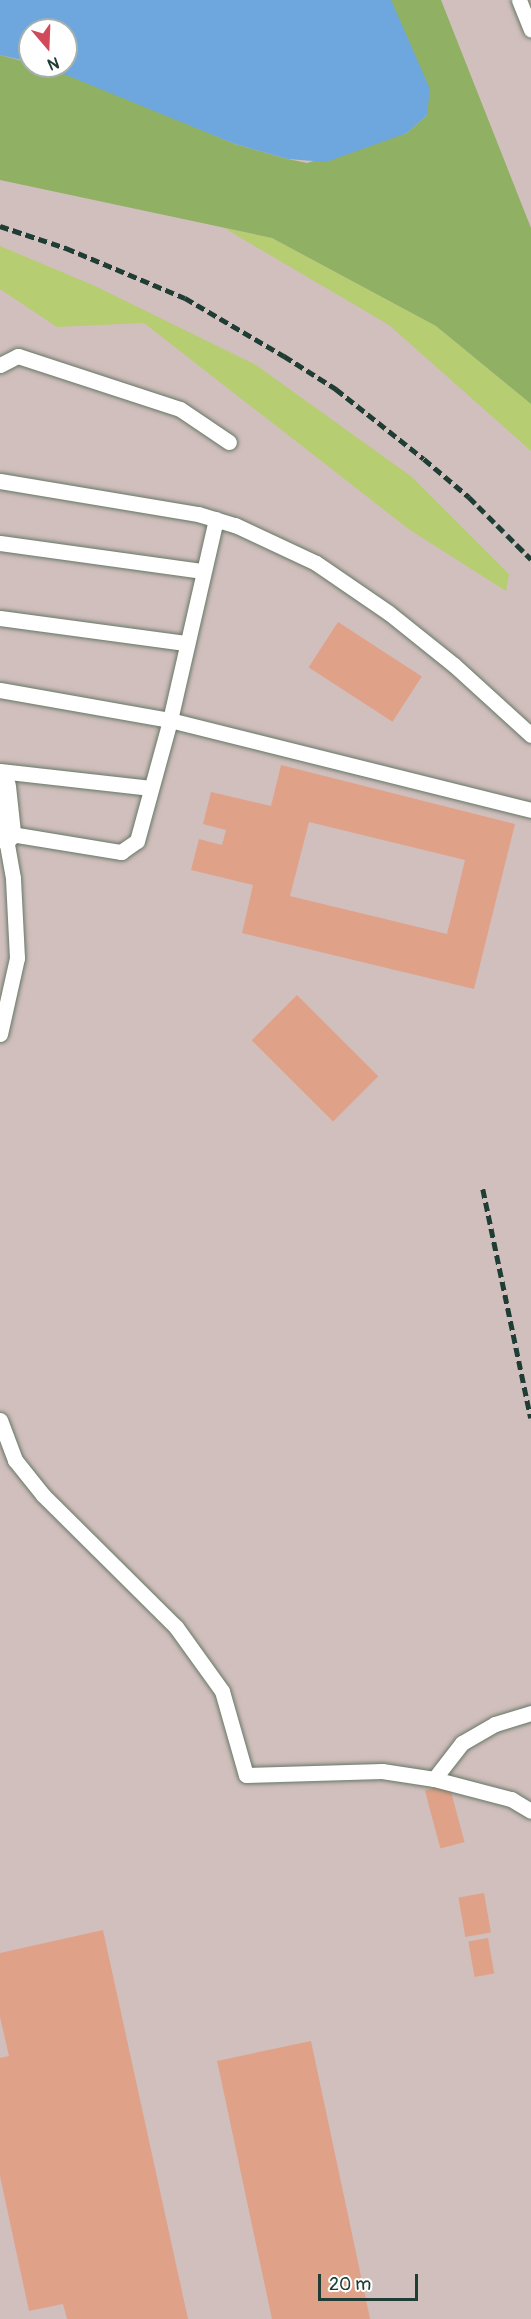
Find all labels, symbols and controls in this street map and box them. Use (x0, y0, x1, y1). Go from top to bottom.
north arrow (18, 18, 78, 78)
text: N (45, 52, 62, 74)
scale bar (321, 2262, 422, 2300)
text: 20 m (329, 2273, 371, 2296)

